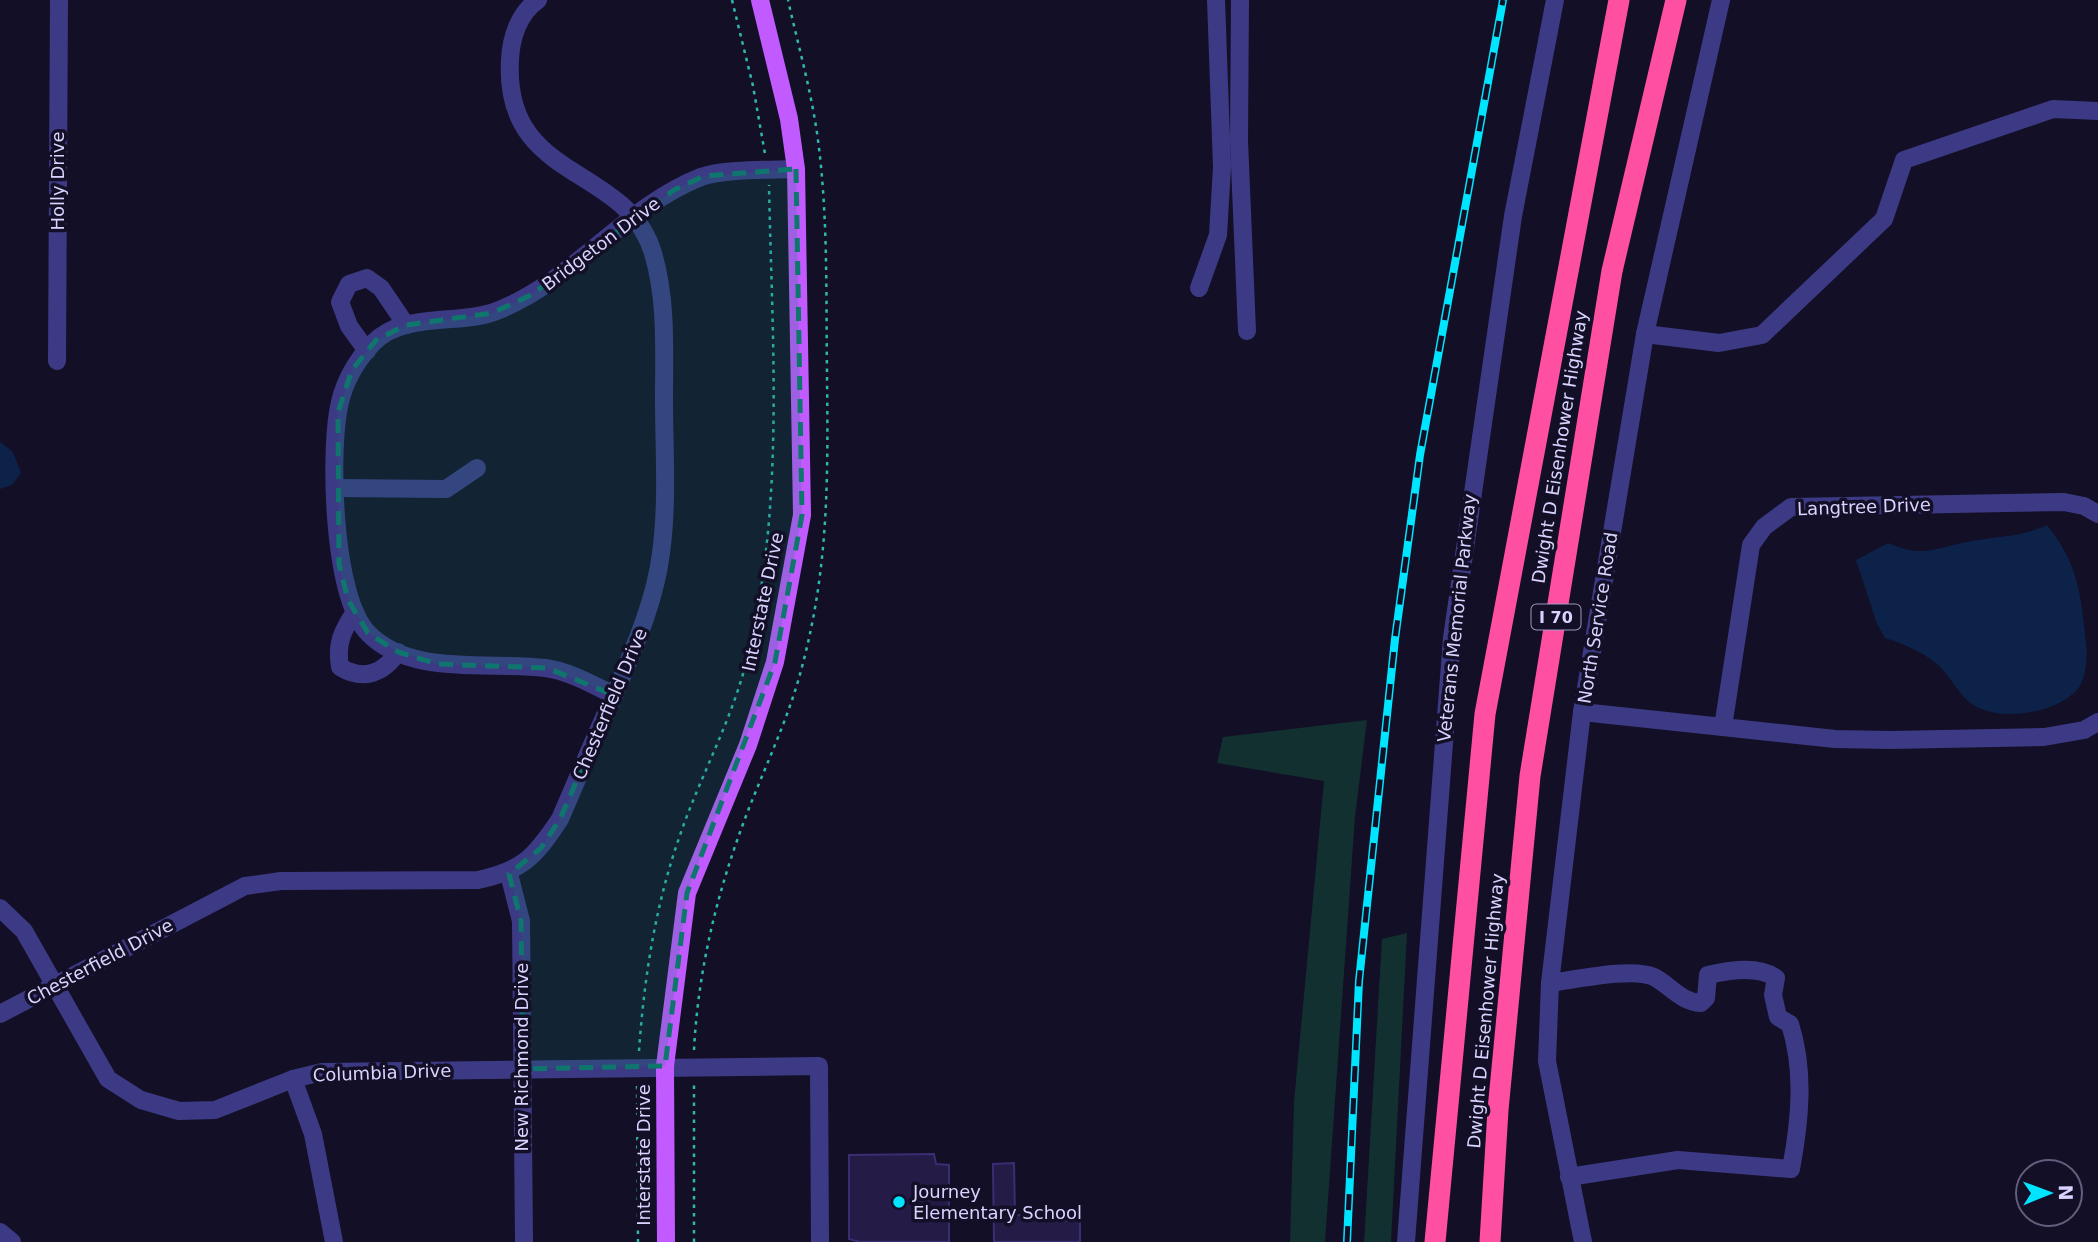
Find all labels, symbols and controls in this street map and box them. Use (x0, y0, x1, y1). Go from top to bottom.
street label: Holly Drive (47, 132, 68, 230)
street label: Bridgeton Drive (538, 193, 664, 295)
street label: Dwight D Eisenhower Highway (1528, 309, 1592, 585)
street label: Veterans Memorial Parkway (1433, 492, 1480, 743)
street label: Langtree Drive (1797, 494, 1931, 519)
street label: Interstate Drive (738, 530, 787, 673)
street label: North Service Road (1574, 531, 1621, 705)
road number: I 70 (1532, 604, 1580, 630)
street label: Chesterfield Drive (568, 625, 651, 783)
street label: Dwight D Eisenhower Highway (1463, 872, 1508, 1149)
street label: Chesterfield Drive (23, 914, 176, 1009)
street label: New Richmond Drive (511, 963, 532, 1151)
street label: Columbia Drive (312, 1060, 452, 1085)
street label: Interstate Drive (633, 1084, 654, 1226)
north arrow (2014, 1158, 2084, 1228)
place label: Journey Elementary School (912, 1181, 1082, 1223)
text: N (2055, 1185, 2077, 1201)
marker: Journey Elementary School (891, 1194, 907, 1210)

